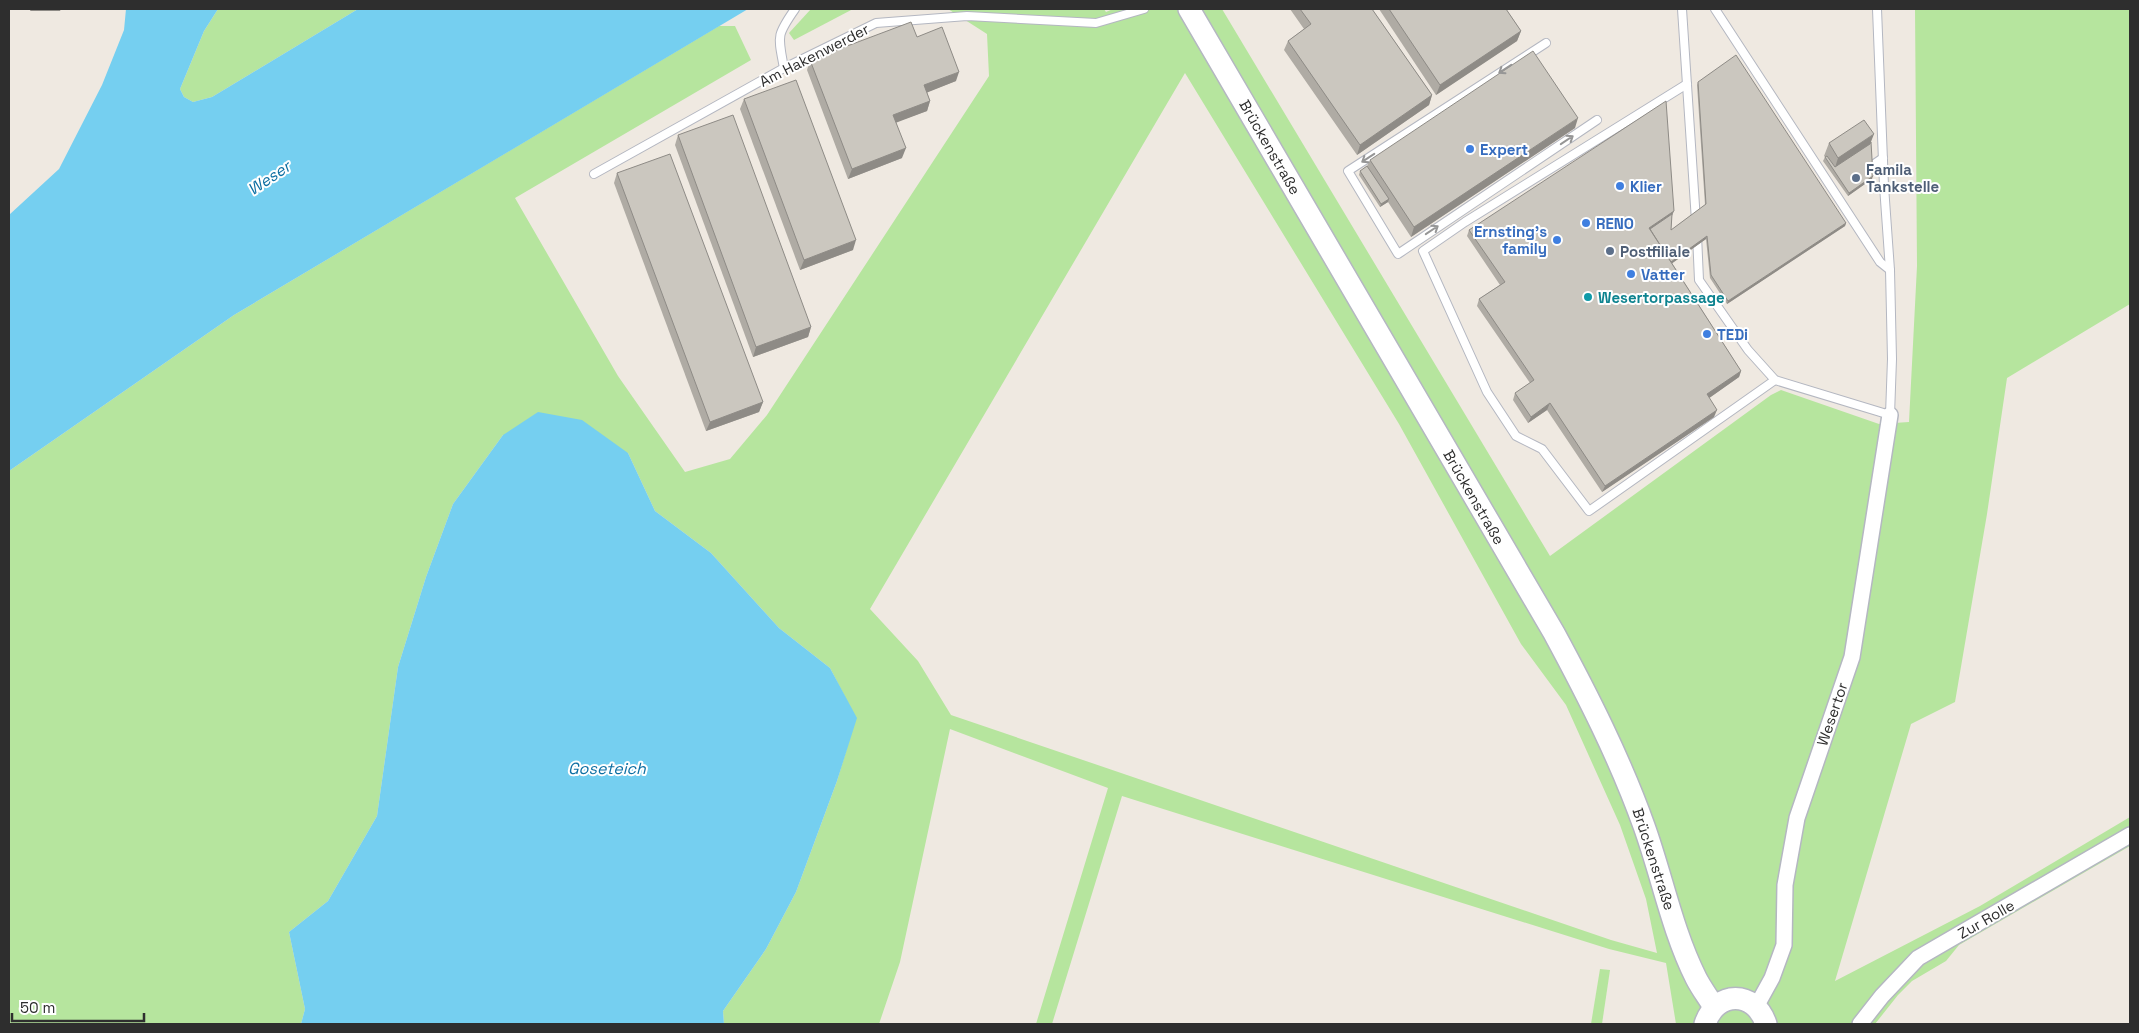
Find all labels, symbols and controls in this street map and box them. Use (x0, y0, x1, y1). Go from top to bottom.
street label: Am Hakenwerder (756, 19, 872, 91)
one-way arrow (1498, 64, 1512, 75)
street label: Brückenstraße (1235, 96, 1305, 198)
one-way arrow (1560, 135, 1574, 145)
place label: Expert (1480, 140, 1528, 159)
marker: Expert (1464, 143, 1476, 155)
one-way arrow (1362, 153, 1376, 163)
water label: Weser (244, 155, 296, 200)
place label: Famila Tankstelle (1866, 160, 1940, 196)
marker: Famila Tankstelle (1850, 172, 1862, 184)
place label: Klier (1630, 177, 1662, 196)
marker: Klier (1614, 180, 1626, 192)
place label: RENO (1596, 214, 1634, 233)
marker: RENO (1580, 217, 1592, 229)
place label: Ernsting's family (1474, 222, 1547, 258)
one-way arrow (1425, 225, 1439, 236)
marker: Ernsting's family (1551, 234, 1563, 246)
place label: Postfiliale (1620, 242, 1690, 261)
marker: Postfiliale (1604, 245, 1616, 257)
place label: Vatter (1641, 265, 1685, 284)
marker: Vatter (1625, 268, 1637, 280)
place label: Wesertorpassage (1598, 288, 1725, 307)
marker: Wesertorpassage (1582, 291, 1594, 303)
place label: TEDi (1717, 325, 1748, 344)
marker: TEDi (1701, 328, 1713, 340)
street label: Brückenstraße (1439, 446, 1509, 548)
street label: Wesertor (1812, 679, 1852, 748)
water label: Goseteich (568, 758, 647, 779)
street label: Brückenstraße (1629, 805, 1680, 913)
street label: Zur Rolle (1954, 895, 2018, 943)
scale bar (12, 990, 145, 1022)
text: 50 m (20, 998, 55, 1017)

